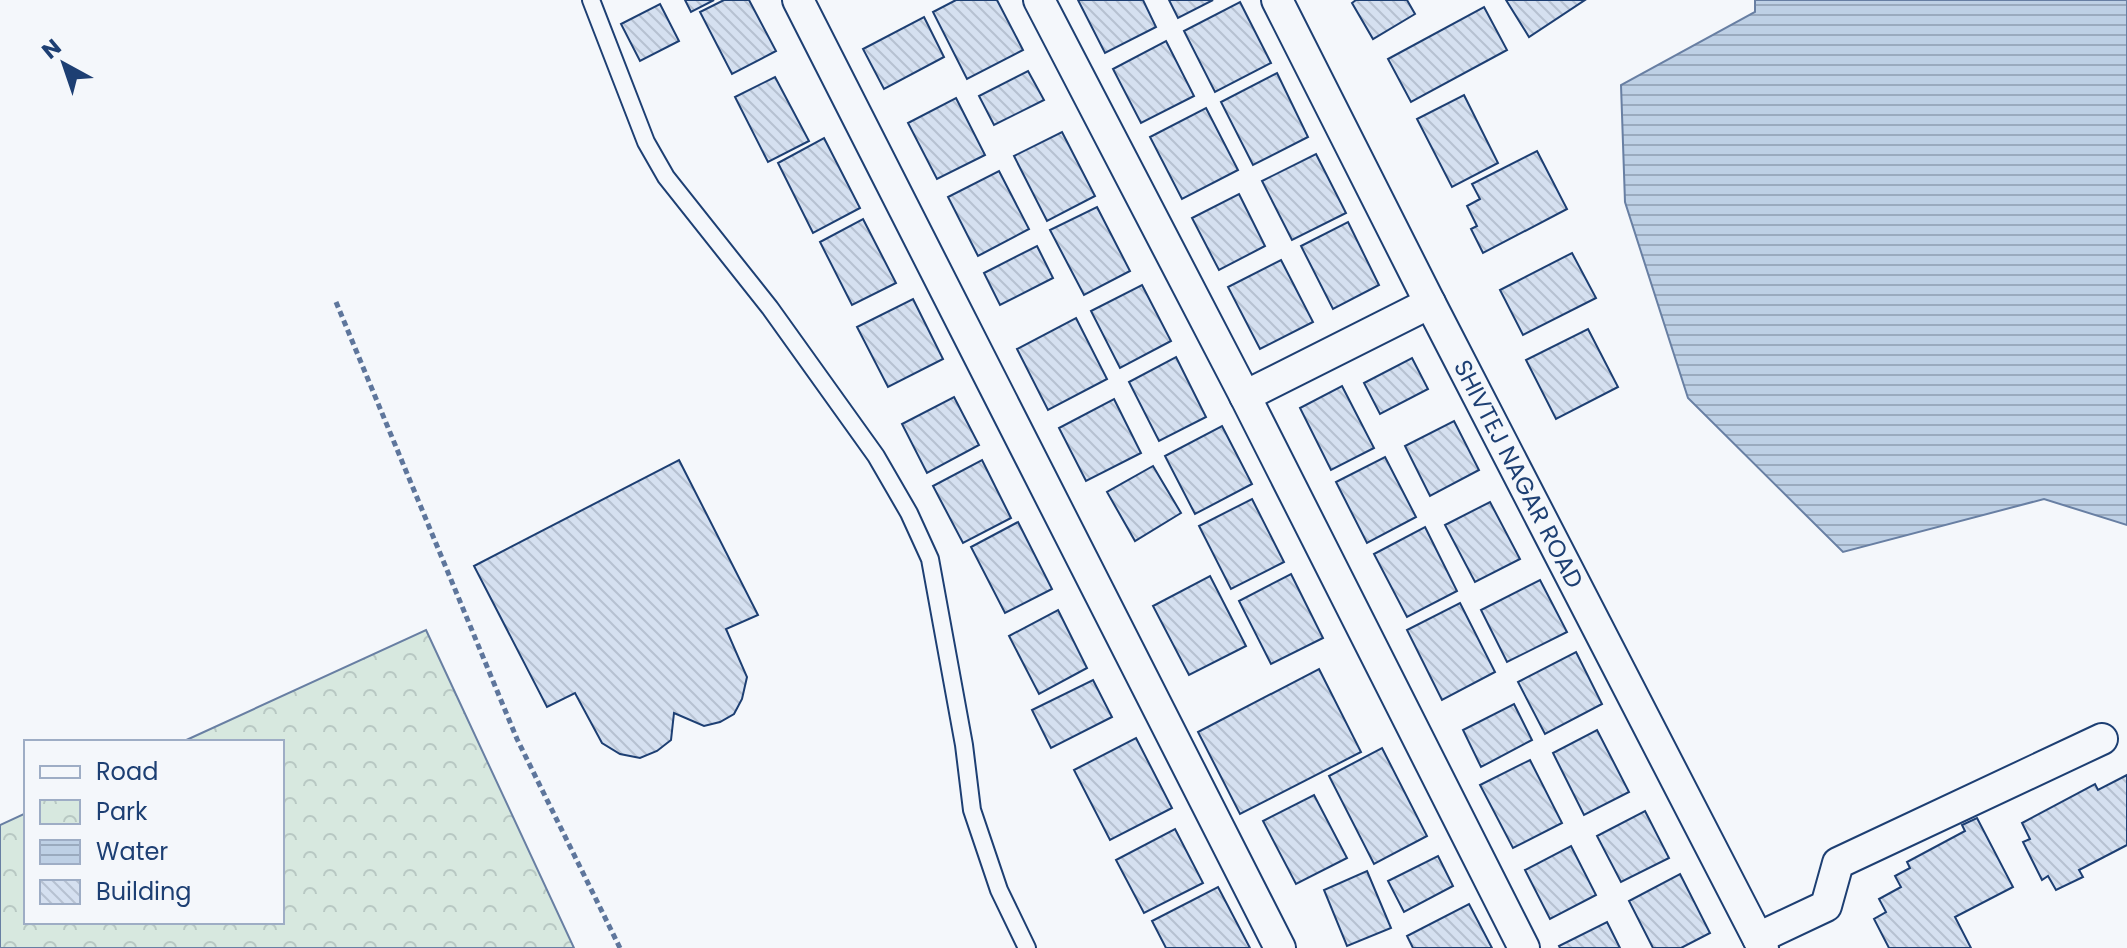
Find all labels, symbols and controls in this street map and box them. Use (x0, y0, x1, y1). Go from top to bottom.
north arrow (24, 24, 104, 104)
text: N (35, 32, 68, 66)
street label: SHIVTEJ NAGAR ROAD (1446, 354, 1591, 594)
legend (24, 740, 284, 924)
text: Road (96, 755, 158, 788)
text: Park (96, 795, 148, 828)
text: Water (96, 835, 168, 868)
text: Building (96, 875, 192, 908)

